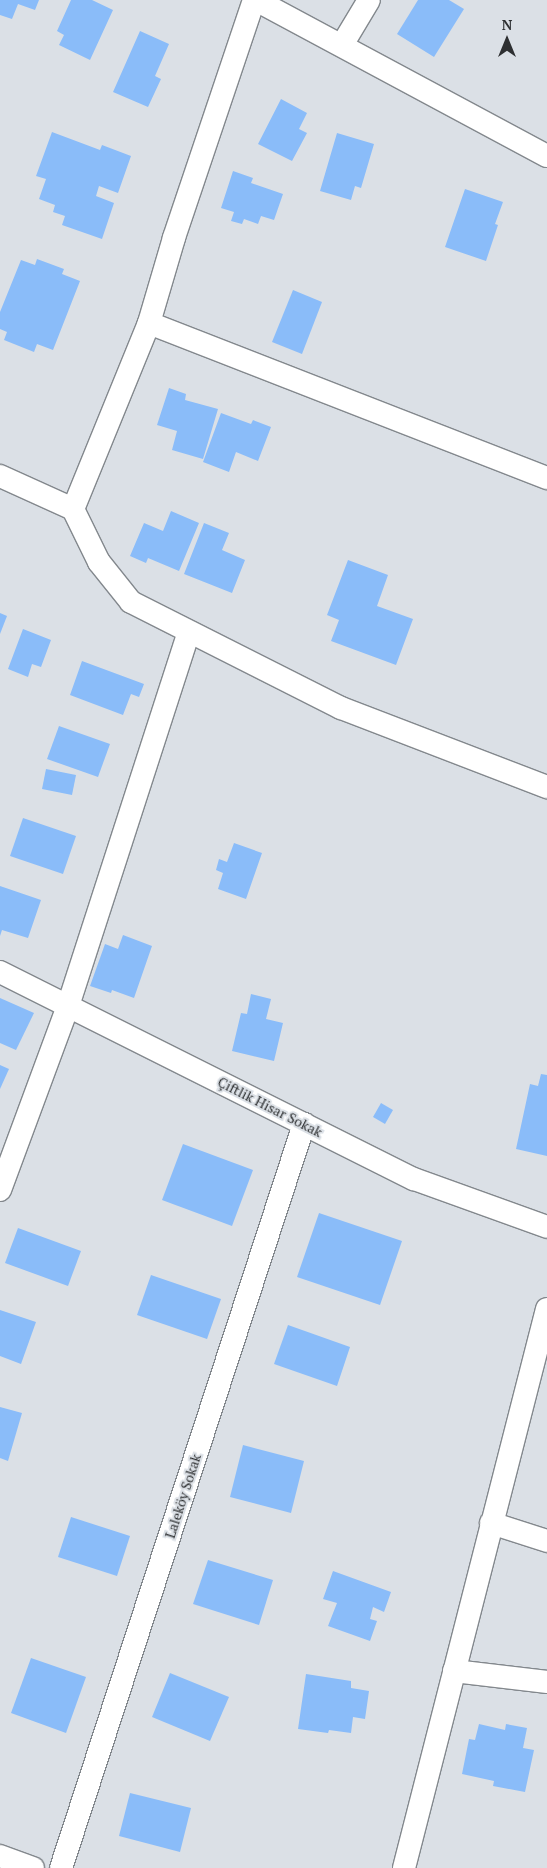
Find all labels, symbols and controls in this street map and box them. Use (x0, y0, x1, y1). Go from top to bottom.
north arrow (482, 15, 532, 65)
text: N (502, 15, 512, 34)
street label: Çiftlik Hisar Sokak (215, 1073, 325, 1141)
street label: Laleköy Sokak (161, 1452, 205, 1540)

